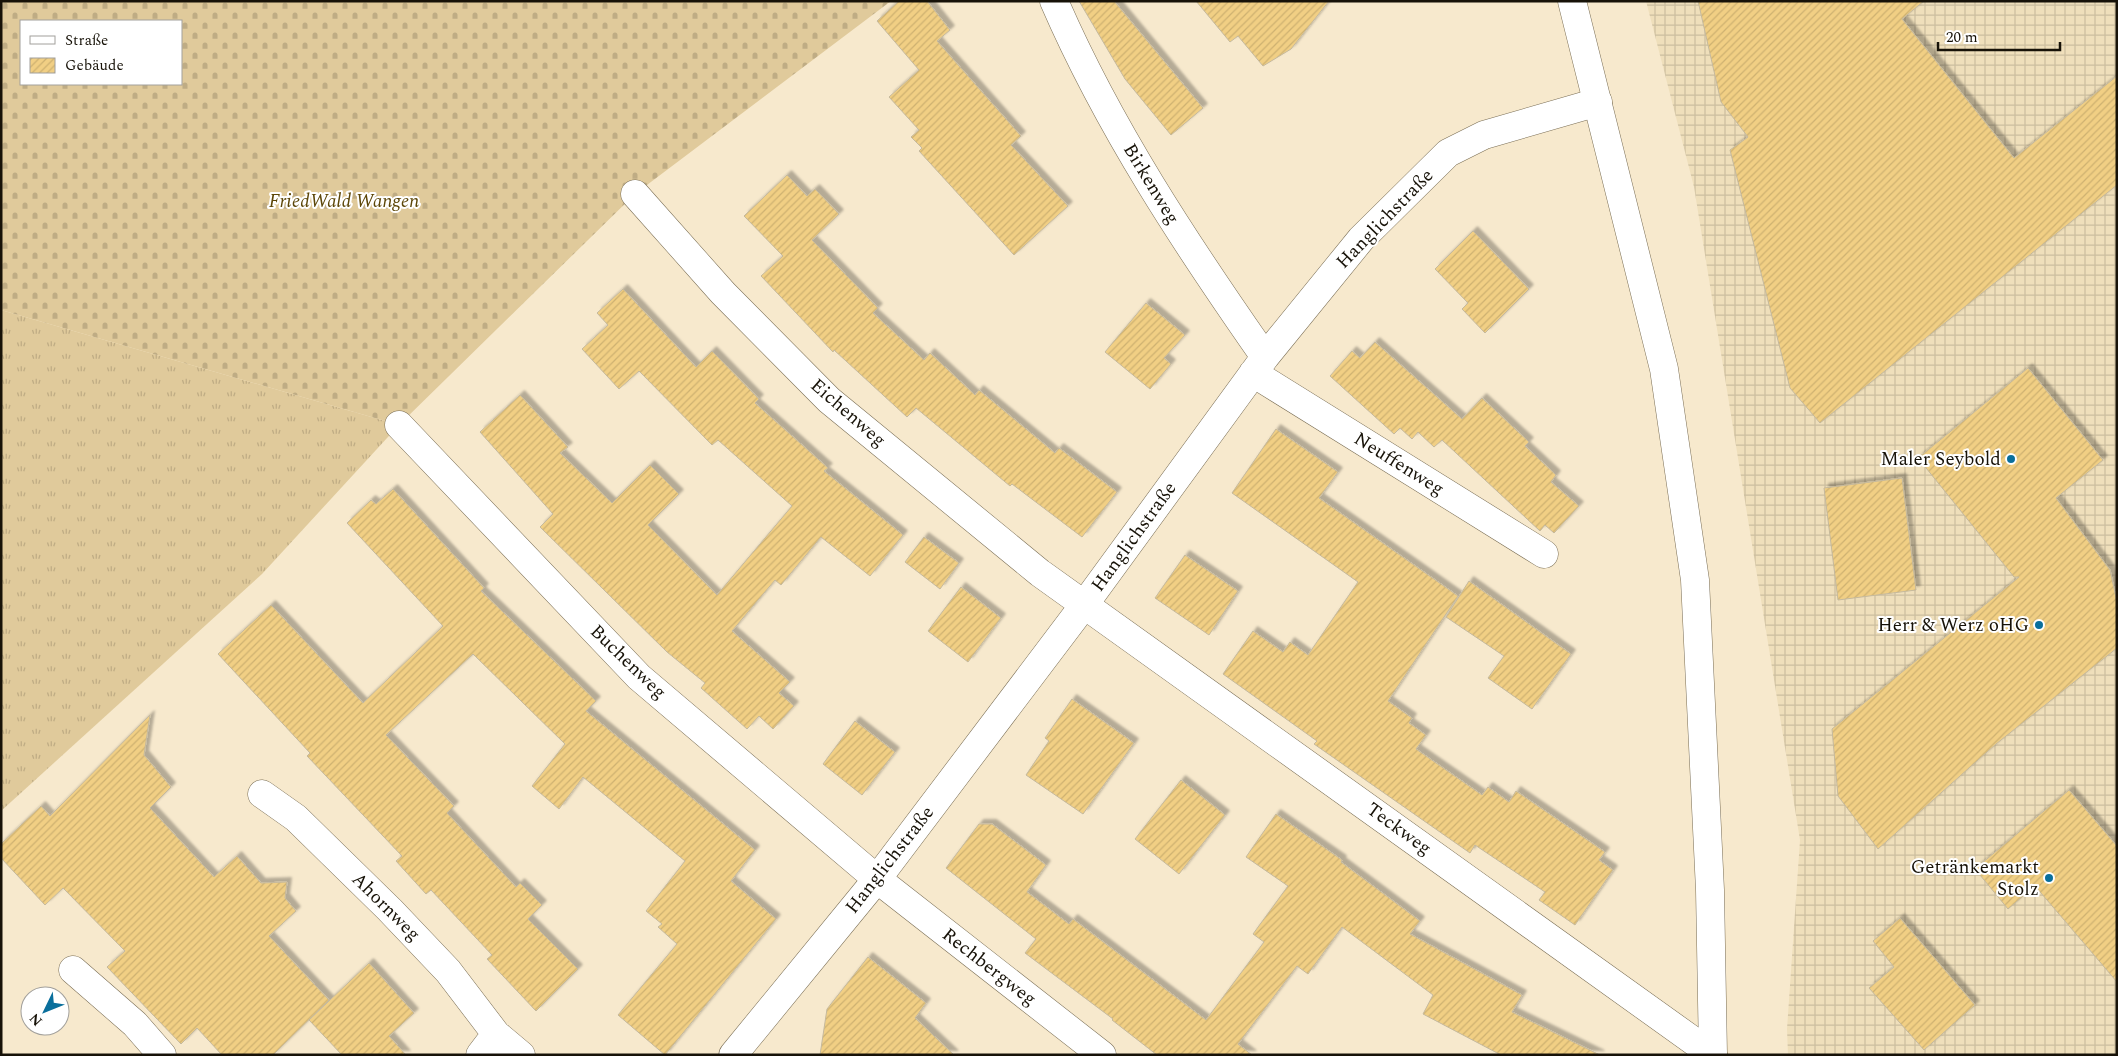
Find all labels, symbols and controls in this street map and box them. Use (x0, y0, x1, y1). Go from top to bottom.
legend (20, 20, 182, 85)
scale bar (1938, 20, 2060, 52)
text: 20 m (1946, 26, 1978, 49)
text: Straße (65, 29, 108, 52)
text: Gebäude (65, 54, 124, 77)
street label: Birkenweg (1115, 138, 1187, 230)
street label: Hanglichstraße (1329, 162, 1441, 276)
park label: FriedWald Wangen (269, 187, 419, 216)
street label: Eichenweg (804, 372, 892, 454)
street label: Neuffenweg (1348, 425, 1450, 503)
place label: Maler Seybold (1881, 445, 2001, 474)
marker: Maler Seybold (2005, 453, 2017, 465)
street label: Hanglichstraße (1084, 476, 1184, 598)
place label: Herr & Werz oHG (1877, 611, 2029, 640)
street label: Buchenweg (583, 618, 673, 706)
marker: Herr & Werz oHG (2033, 619, 2045, 631)
street label: Teckweg (1360, 795, 1438, 863)
street label: Hanglichstraße (839, 800, 941, 920)
place label: Getränkemarkt Stolz (1911, 853, 2039, 904)
street label: Ahornweg (345, 866, 427, 948)
marker: Getränkemarkt Stolz (2043, 872, 2055, 884)
street label: Rechbergweg (935, 921, 1043, 1013)
north arrow (20, 986, 70, 1036)
text: N (24, 1008, 47, 1031)

